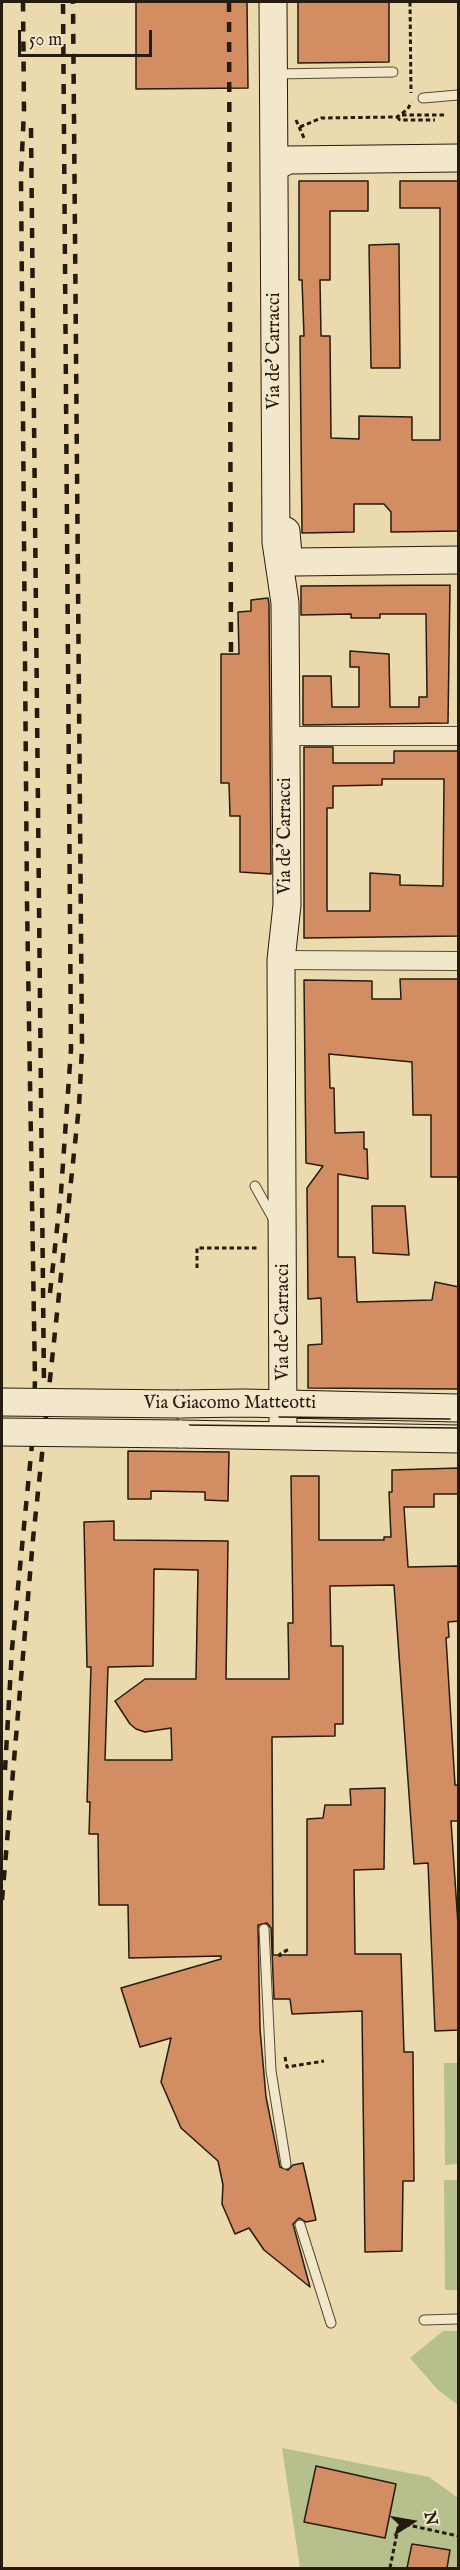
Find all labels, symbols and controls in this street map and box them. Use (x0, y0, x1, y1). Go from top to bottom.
scale bar (21, 18, 154, 56)
text: 50 m (29, 29, 62, 52)
street label: Via de' Carracci (264, 293, 286, 409)
street label: Via de' Carracci (275, 778, 297, 894)
street label: Via de' Carracci (273, 1264, 295, 1380)
street label: Via Giacomo Matteotti (144, 1393, 316, 1415)
north arrow (382, 2492, 442, 2552)
text: N (419, 2510, 441, 2527)

